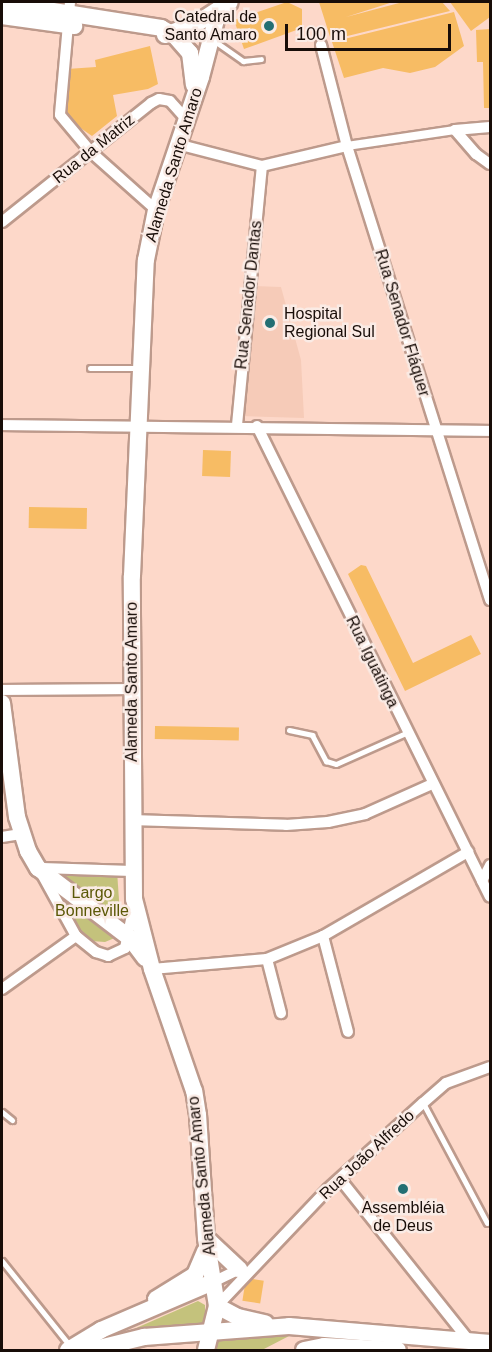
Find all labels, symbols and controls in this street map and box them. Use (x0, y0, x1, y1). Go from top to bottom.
place label: Catedral de Santo Amaro (164, 7, 257, 45)
scale bar (288, 12, 454, 50)
marker: Catedral de Santo Amaro (262, 19, 276, 33)
text: 100 m (296, 24, 346, 44)
street label: Alameda Santo Amaro (141, 85, 207, 245)
street label: Rua da Matriz (49, 110, 139, 188)
street label: Rua Senador Dantas (232, 220, 266, 370)
street label: Rua Senador Fláquer (370, 247, 434, 399)
place label: Hospital Regional Sul (284, 304, 375, 342)
marker: Hospital Regional Sul (261, 314, 279, 332)
street label: Alameda Santo Amaro (122, 602, 142, 762)
street label: Rua Iguatinga (342, 613, 402, 711)
park label: Largo Bonneville (55, 883, 129, 921)
street label: Alameda Santo Amaro (184, 1095, 220, 1257)
street label: Rua João Alfredo (315, 1106, 419, 1204)
marker: Assembléia de Deus (396, 1182, 410, 1196)
place label: Assembléia de Deus (362, 1198, 444, 1236)

